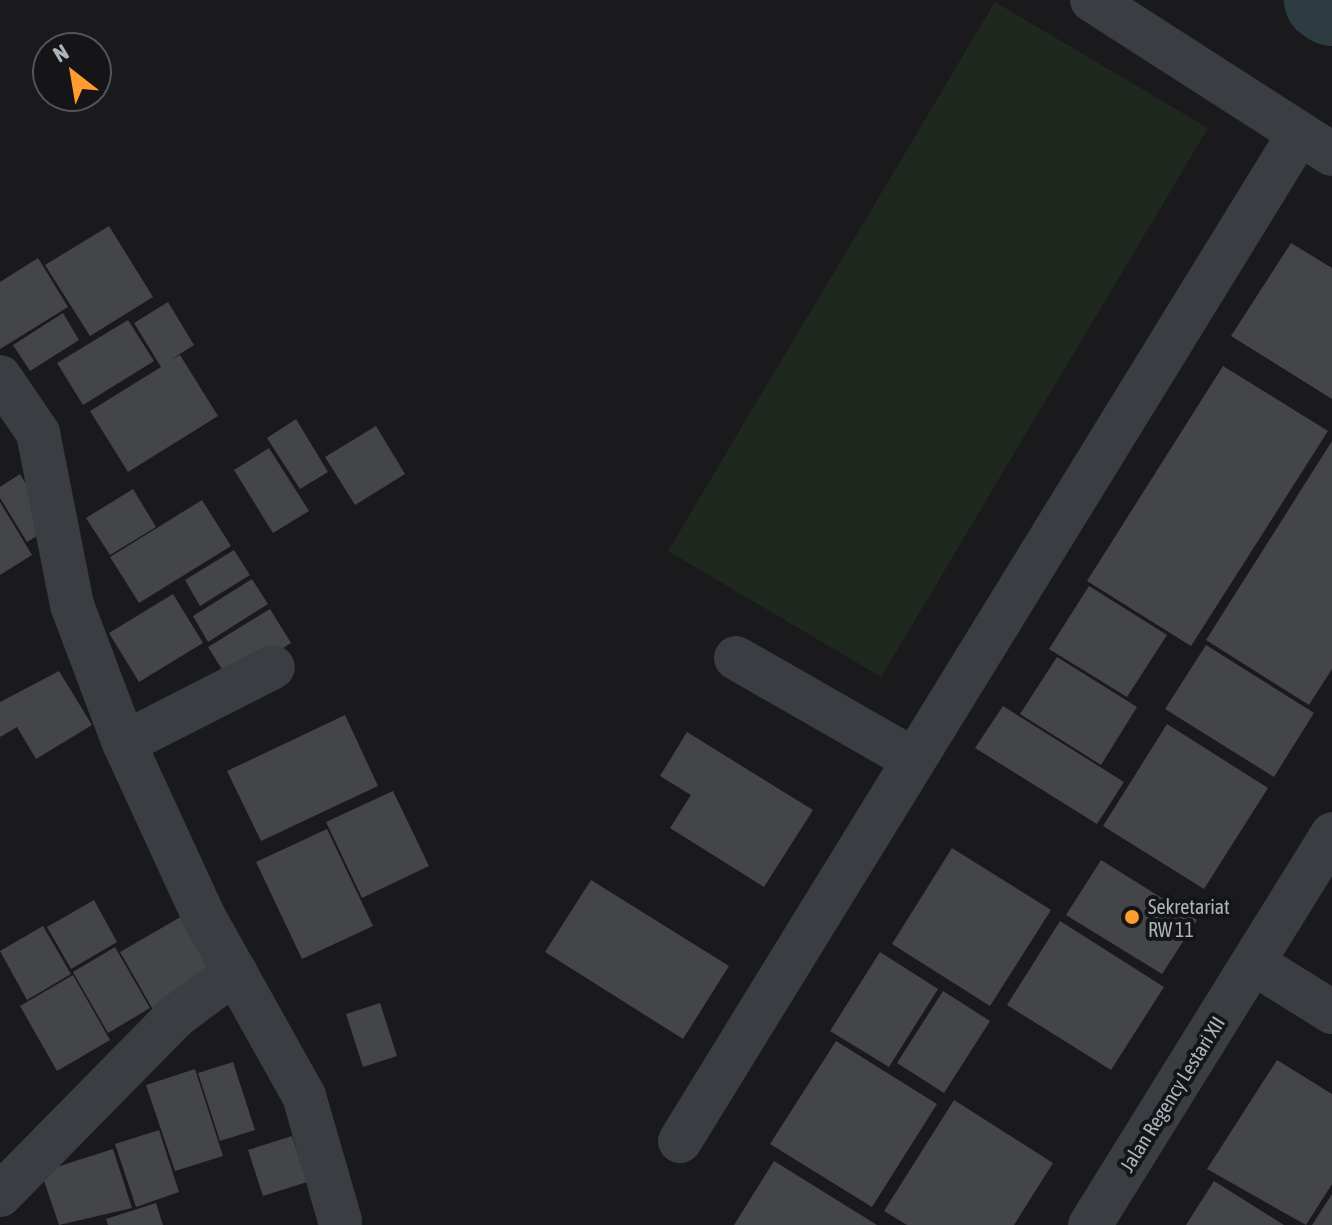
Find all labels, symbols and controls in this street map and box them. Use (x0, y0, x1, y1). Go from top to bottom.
north arrow (32, 32, 112, 112)
text: N (48, 39, 73, 68)
place label: Sekretariat RW 11 (1148, 894, 1230, 941)
marker: Sekretariat RW 11 (1123, 908, 1141, 926)
street label: Jalan Regency Lestari XII (1115, 1012, 1229, 1176)

